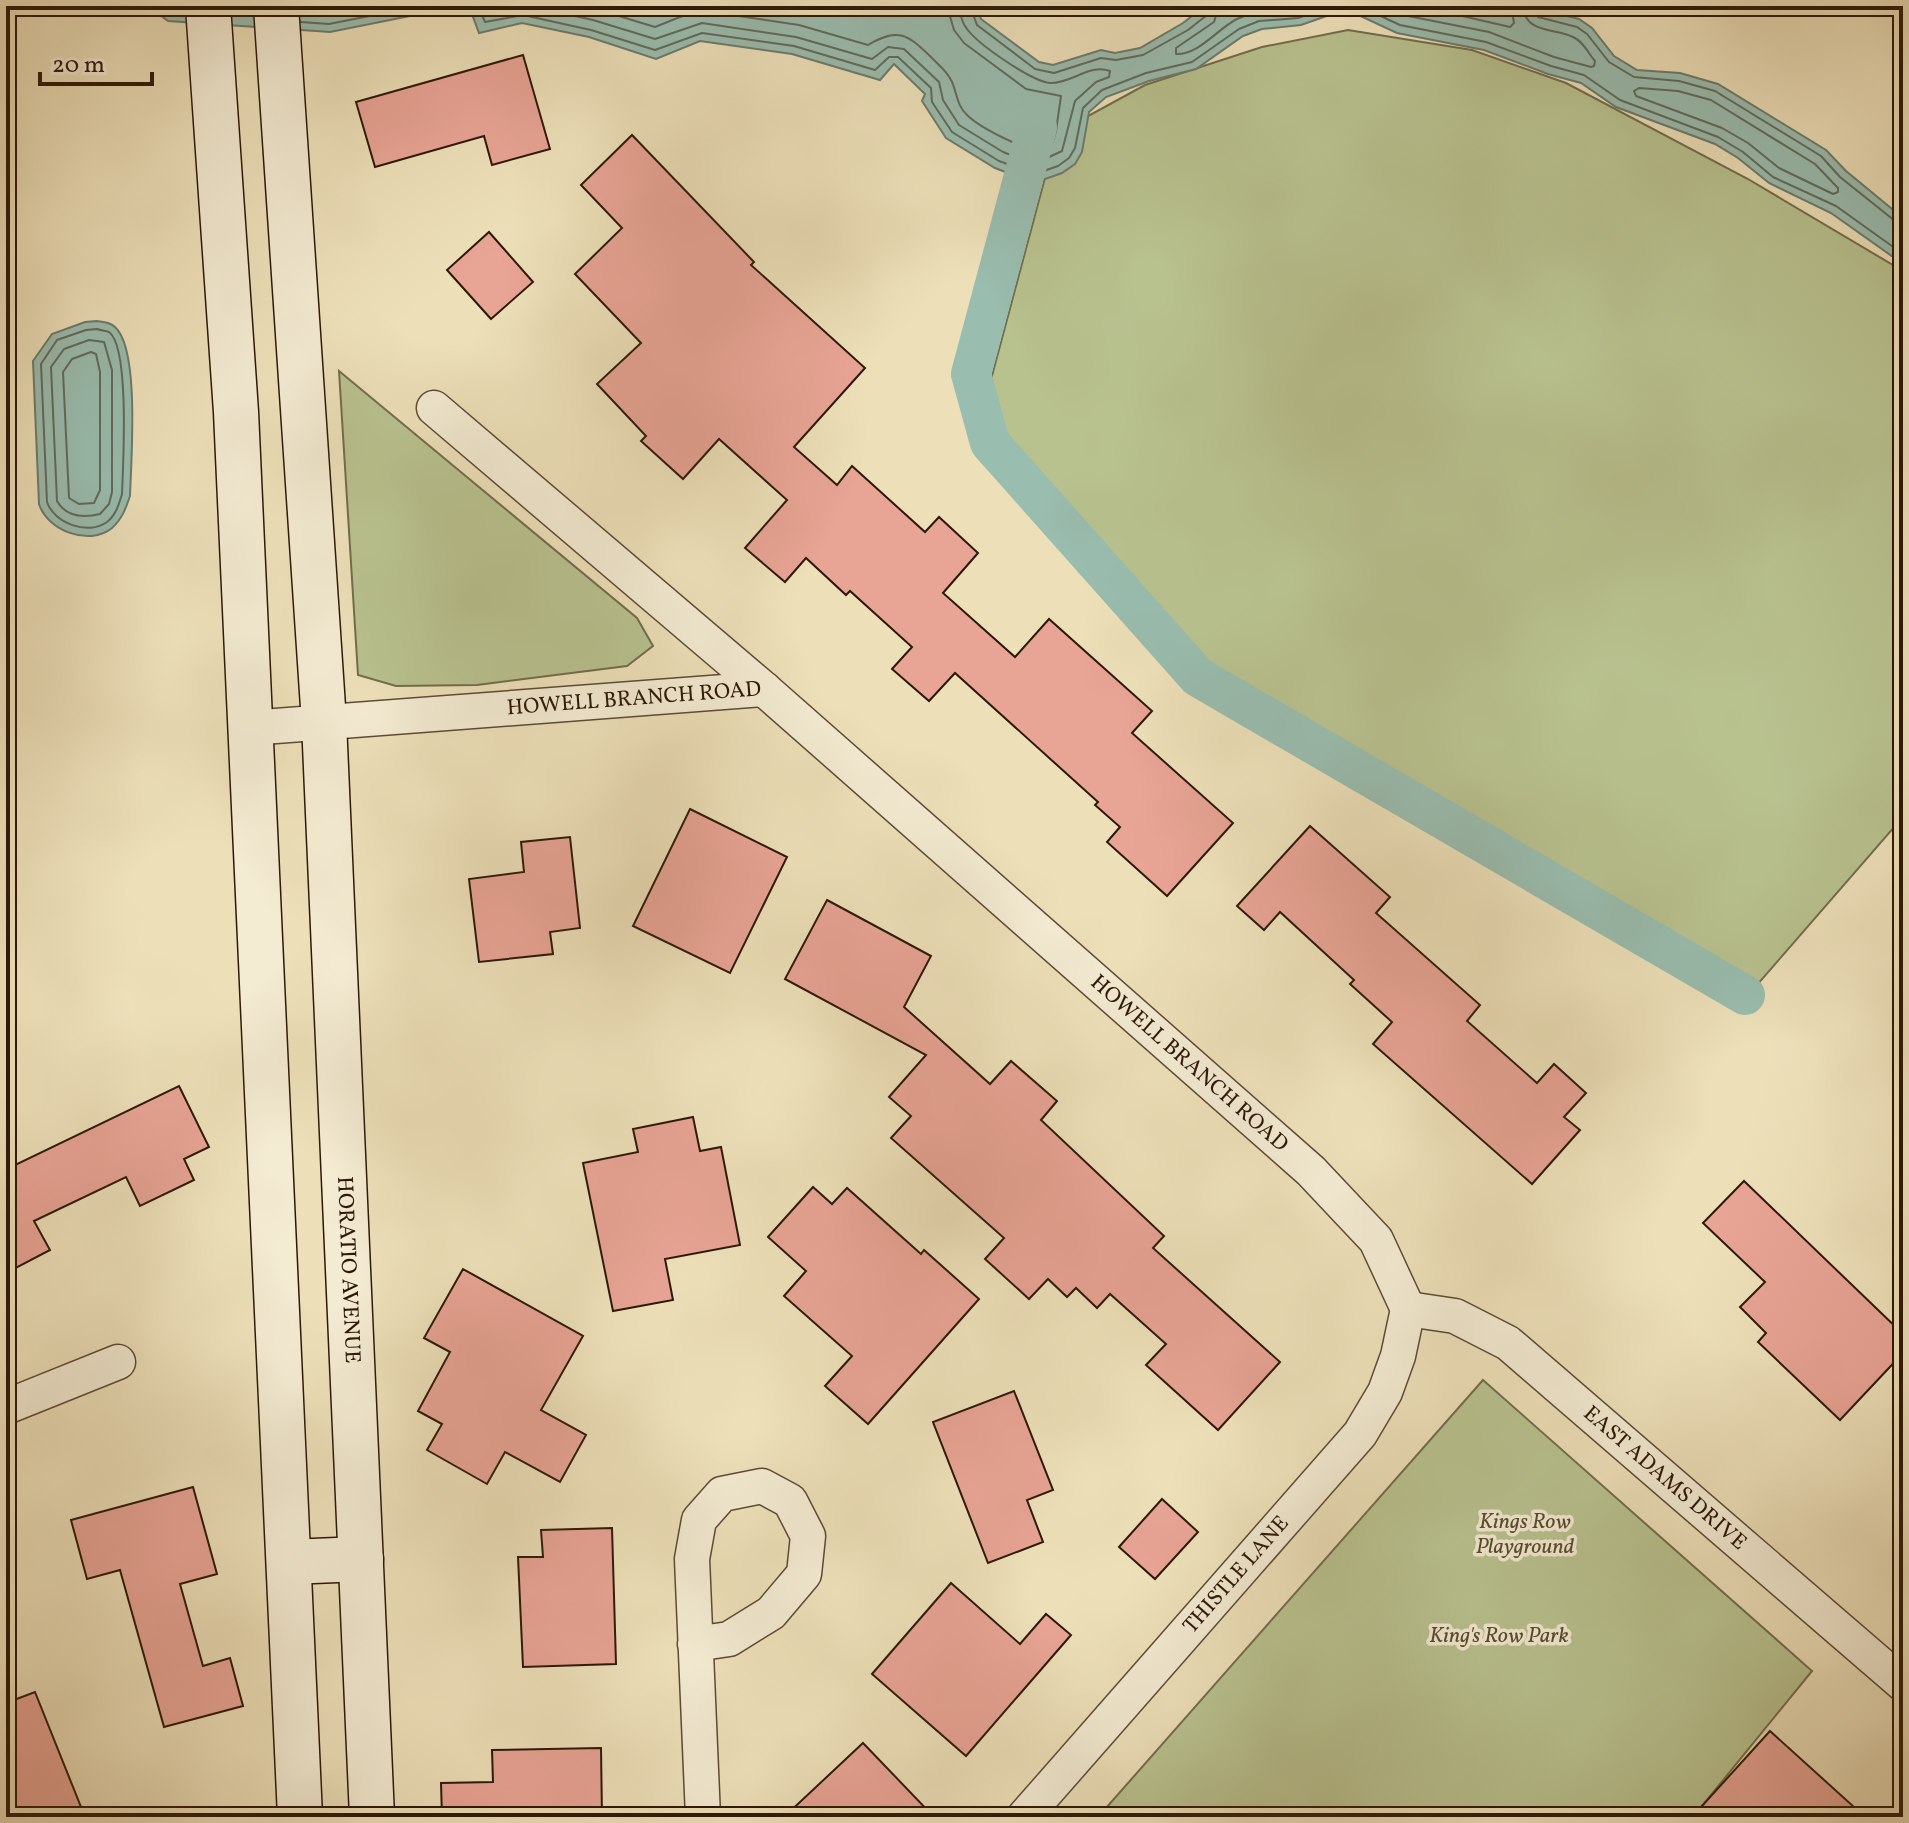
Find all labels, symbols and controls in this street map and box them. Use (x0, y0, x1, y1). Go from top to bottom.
scale bar (40, 36, 152, 86)
text: 20 m (52, 49, 105, 83)
street label: HOWELL BRANCH ROAD (506, 674, 762, 724)
street label: HOWELL BRANCH ROAD (1083, 968, 1295, 1159)
street label: HORATIO AVENUE (328, 1176, 368, 1364)
street label: EAST ADAMS DRIVE (1576, 1399, 1753, 1558)
park label: Kings Row Playground (1476, 1507, 1575, 1563)
street label: THISTLE LANE (1176, 1509, 1297, 1641)
park label: King's Row Park (1429, 1621, 1569, 1652)

